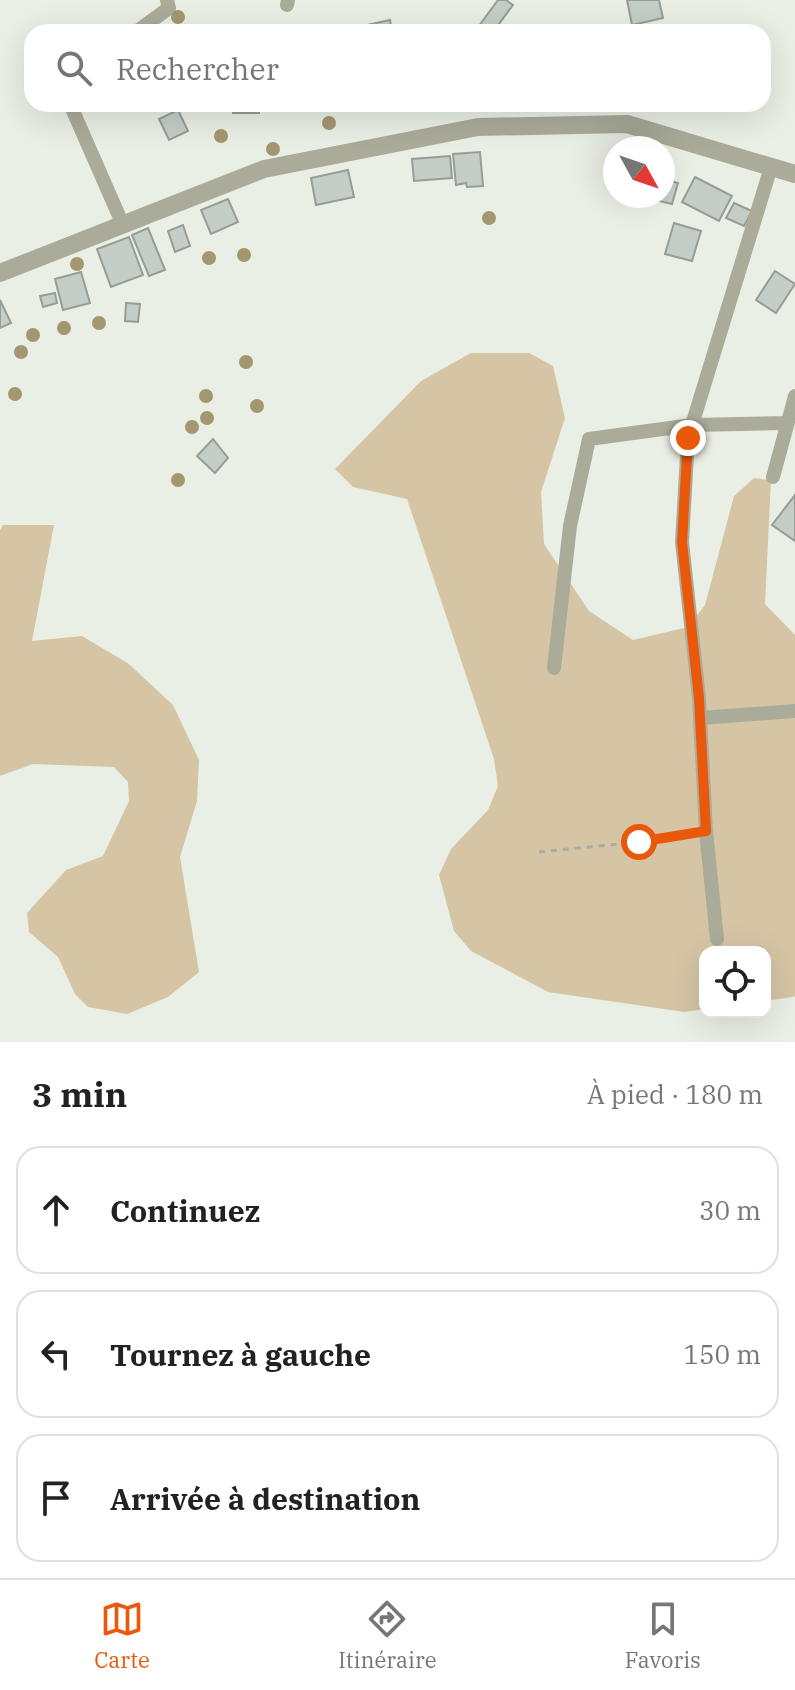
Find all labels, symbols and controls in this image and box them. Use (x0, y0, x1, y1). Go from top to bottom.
search box (24, 24, 771, 112)
icon: search (52, 46, 96, 90)
text: Rechercher (116, 49, 279, 88)
north arrow (603, 136, 675, 208)
route end (670, 420, 706, 456)
route start (621, 824, 657, 860)
map controls (699, 946, 771, 1018)
button: locate (699, 946, 771, 1018)
text: 3 min (32, 1072, 127, 1116)
text: À pied · 180 m (587, 1077, 763, 1111)
icon: ahead (34, 1188, 78, 1232)
text: Continuez (110, 1191, 260, 1230)
text: 30 m (699, 1193, 761, 1227)
icon: left (34, 1332, 78, 1376)
text: Tournez à gauche (110, 1335, 371, 1374)
text: 150 m (683, 1337, 761, 1371)
icon: arrive (34, 1476, 78, 1520)
text: Arrivée à destination (110, 1479, 420, 1518)
tab: Carte (94, 1597, 150, 1674)
tab: Itinéraire (338, 1597, 437, 1674)
tab: Favoris (625, 1597, 701, 1674)

